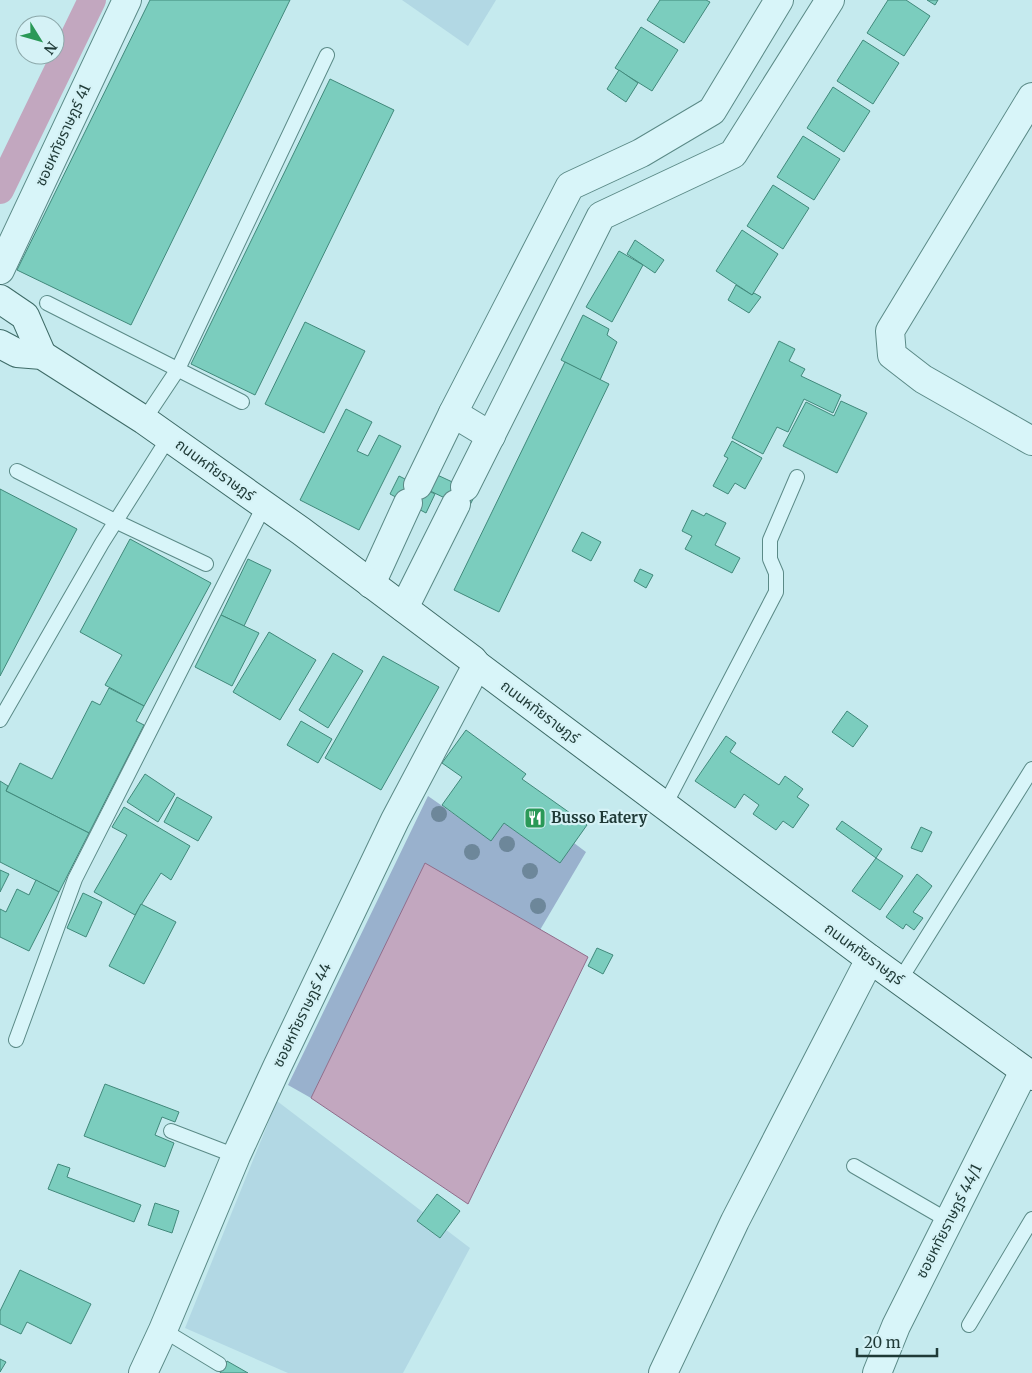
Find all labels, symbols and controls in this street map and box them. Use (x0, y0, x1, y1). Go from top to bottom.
north arrow (15, 15, 65, 65)
text: N (40, 38, 61, 58)
street label: ซอยหทัยราษฎร์ 41 (31, 80, 95, 189)
street label: ถนนหทัยราษฎร์ (172, 434, 259, 505)
street label: ถนนหทัยราษฎร์ (497, 676, 584, 748)
restaurant icon: Busso Eatery (523, 806, 547, 830)
place label: Busso Eatery (551, 808, 647, 827)
street label: ถนนหทัยราษฎร์ (821, 918, 908, 989)
street label: ซอยหทัยราษฎร์ 44 (268, 959, 335, 1070)
street label: ซอยหทัยราษฎร์ 44/1 (911, 1160, 986, 1281)
scale bar (857, 1326, 937, 1358)
text: 20 m (864, 1333, 901, 1352)

